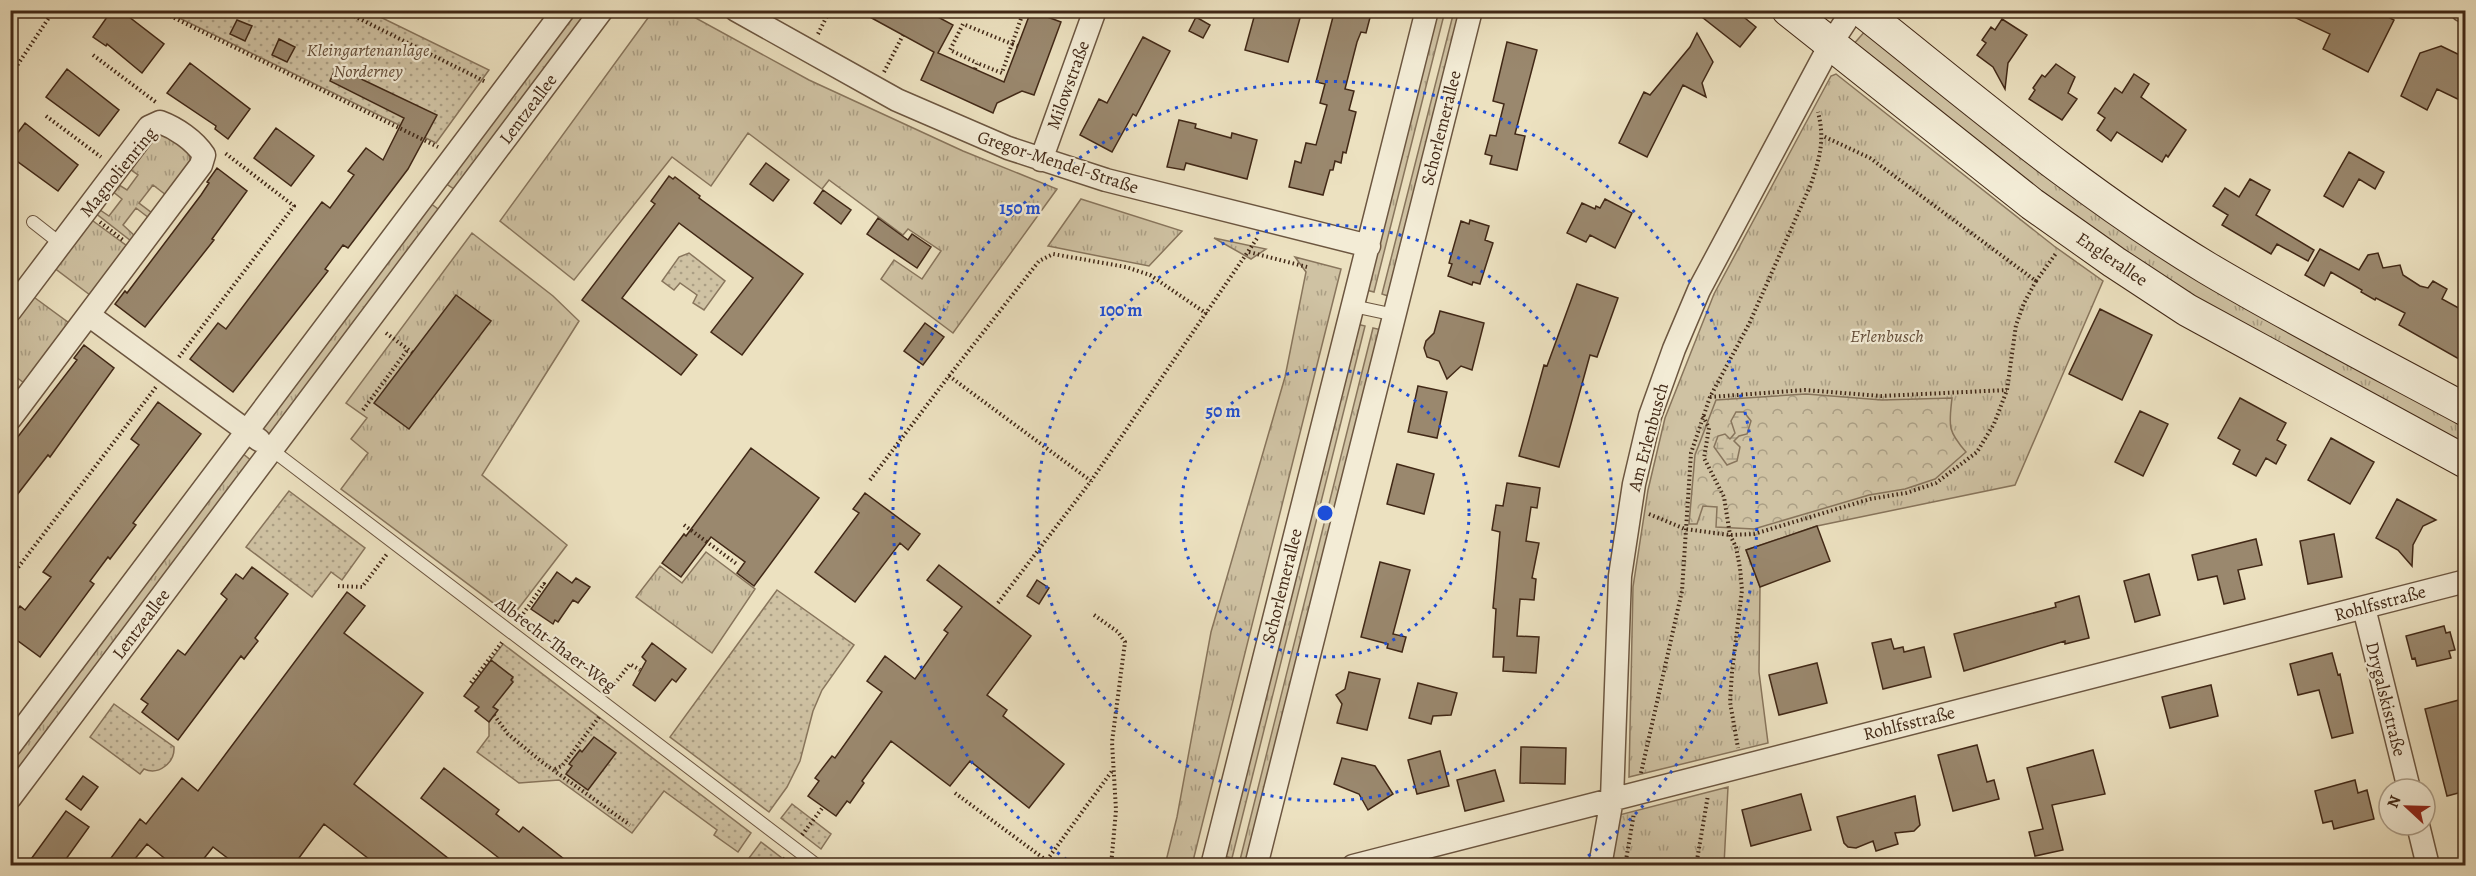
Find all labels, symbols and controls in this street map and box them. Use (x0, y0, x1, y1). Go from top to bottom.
street label: Milowstraße (1041, 37, 1095, 133)
park label: Kleingartenanlage Norderney (307, 38, 430, 83)
street label: Schorlemerallee (1415, 68, 1467, 188)
street label: Lentzeallee (494, 69, 562, 149)
street label: Magnolienring (74, 122, 162, 222)
street label: Gregor-Mendel-Straße (974, 125, 1142, 199)
text: 150 m (999, 196, 1041, 220)
street label: Englerallee (2072, 226, 2152, 292)
text: 100 m (1100, 298, 1142, 322)
park label: Erlenbusch (1850, 324, 1924, 348)
street label: Am Erlenbusch (1622, 380, 1674, 495)
text: 50 m (1206, 399, 1240, 423)
centre of rings (1315, 503, 1335, 523)
street label: Schorlemerallee (1256, 526, 1308, 646)
street label: Rohlfsstraße (2332, 579, 2428, 627)
street label: Lentzeallee (107, 584, 175, 664)
street label: Albrecht-Thaer-Weg (490, 590, 621, 697)
street label: Drygalskistraße (2360, 639, 2412, 759)
street label: Rohlfsstraße (1861, 700, 1957, 746)
north arrow (2377, 777, 2437, 837)
text: N (2382, 792, 2407, 811)

